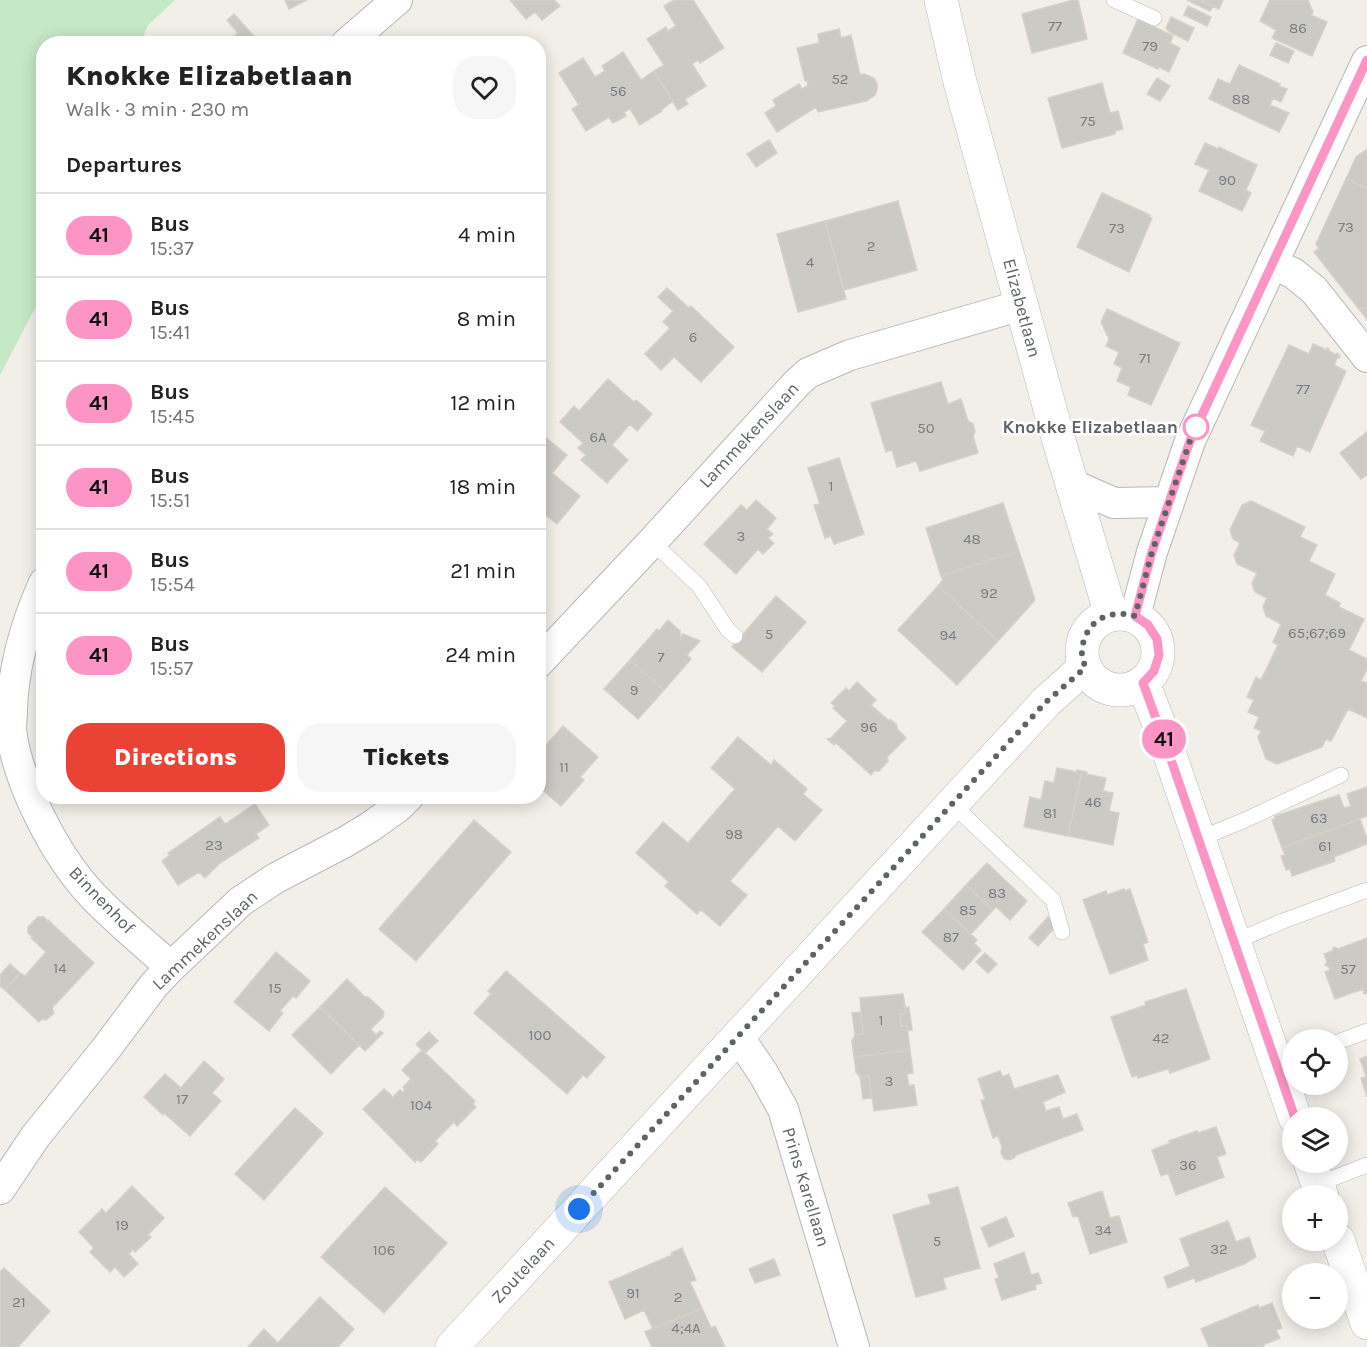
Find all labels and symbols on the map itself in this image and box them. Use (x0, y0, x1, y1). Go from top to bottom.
house number: 77 (1048, 17, 1062, 35)
house number: 86 (1289, 19, 1307, 37)
house number: 79 (1142, 37, 1158, 55)
house number: 52 (831, 70, 849, 88)
house number: 56 (609, 82, 627, 100)
house number: 88 (1232, 90, 1250, 108)
house number: 75 (1080, 112, 1096, 130)
house number: 90 (1218, 171, 1236, 189)
house number: 73 (1338, 218, 1354, 236)
house number: 73 (1109, 219, 1125, 237)
house number: 2 (867, 237, 875, 255)
house number: 4 (806, 253, 815, 271)
street label: Elizabetlaan (998, 256, 1046, 360)
house number: 6 (689, 328, 697, 346)
house number: 71 (1139, 349, 1151, 367)
street label: Lammekenslaan (694, 378, 804, 492)
house number: 77 (1296, 380, 1310, 398)
marker: Knokke Elizabetlaan (1183, 414, 1209, 440)
place label: Knokke Elizabetlaan (1003, 416, 1178, 438)
house number: 50 (917, 419, 935, 437)
house number: 6A (589, 428, 607, 446)
house number: 1 (829, 477, 833, 495)
house number: 3 (737, 527, 745, 545)
house number: 48 (963, 530, 981, 548)
house number: 92 (980, 584, 998, 602)
house number: 65;67;69 (1288, 624, 1346, 642)
house number: 5 (765, 625, 773, 643)
house number: 94 (939, 626, 957, 644)
house number: 7 (657, 648, 665, 666)
house number: 9 (630, 681, 638, 699)
house number: 96 (860, 718, 878, 736)
line badge: 41 (1137, 720, 1191, 758)
house number: 11 (559, 758, 569, 776)
house number: 46 (1085, 793, 1101, 811)
house number: 81 (1043, 804, 1057, 822)
house number: 63 (1310, 809, 1328, 827)
house number: 98 (725, 825, 743, 843)
house number: 23 (205, 836, 223, 854)
house number: 61 (1318, 837, 1332, 855)
street label: Binnenhof (64, 862, 140, 939)
house number: 83 (988, 884, 1006, 902)
street label: Lammekenslaan (148, 885, 262, 995)
house number: 85 (959, 901, 977, 919)
house number: 87 (943, 928, 959, 946)
house number: 14 (53, 959, 67, 977)
house number: 57 (1340, 960, 1356, 978)
house number: 15 (268, 979, 282, 997)
house number: 1 (879, 1011, 883, 1029)
house number: 100 (529, 1026, 551, 1044)
house number: 42 (1152, 1029, 1170, 1047)
house number: 3 (885, 1072, 893, 1090)
house number: 17 (176, 1090, 188, 1108)
house number: 104 (410, 1096, 433, 1114)
street label: Prins Karellaan (777, 1125, 835, 1249)
house number: 36 (1179, 1156, 1197, 1174)
your location (564, 1194, 594, 1224)
house number: 19 (115, 1216, 129, 1234)
house number: 34 (1094, 1221, 1112, 1239)
street label: Zoutelaan (487, 1232, 559, 1308)
house number: 5 (933, 1232, 941, 1250)
house number: 32 (1210, 1240, 1228, 1258)
house number: 106 (373, 1241, 395, 1259)
house number: 91 (626, 1284, 640, 1302)
house number: 2 (674, 1288, 682, 1306)
house number: 21 (12, 1293, 26, 1311)
house number: 4;4A (671, 1319, 701, 1337)

